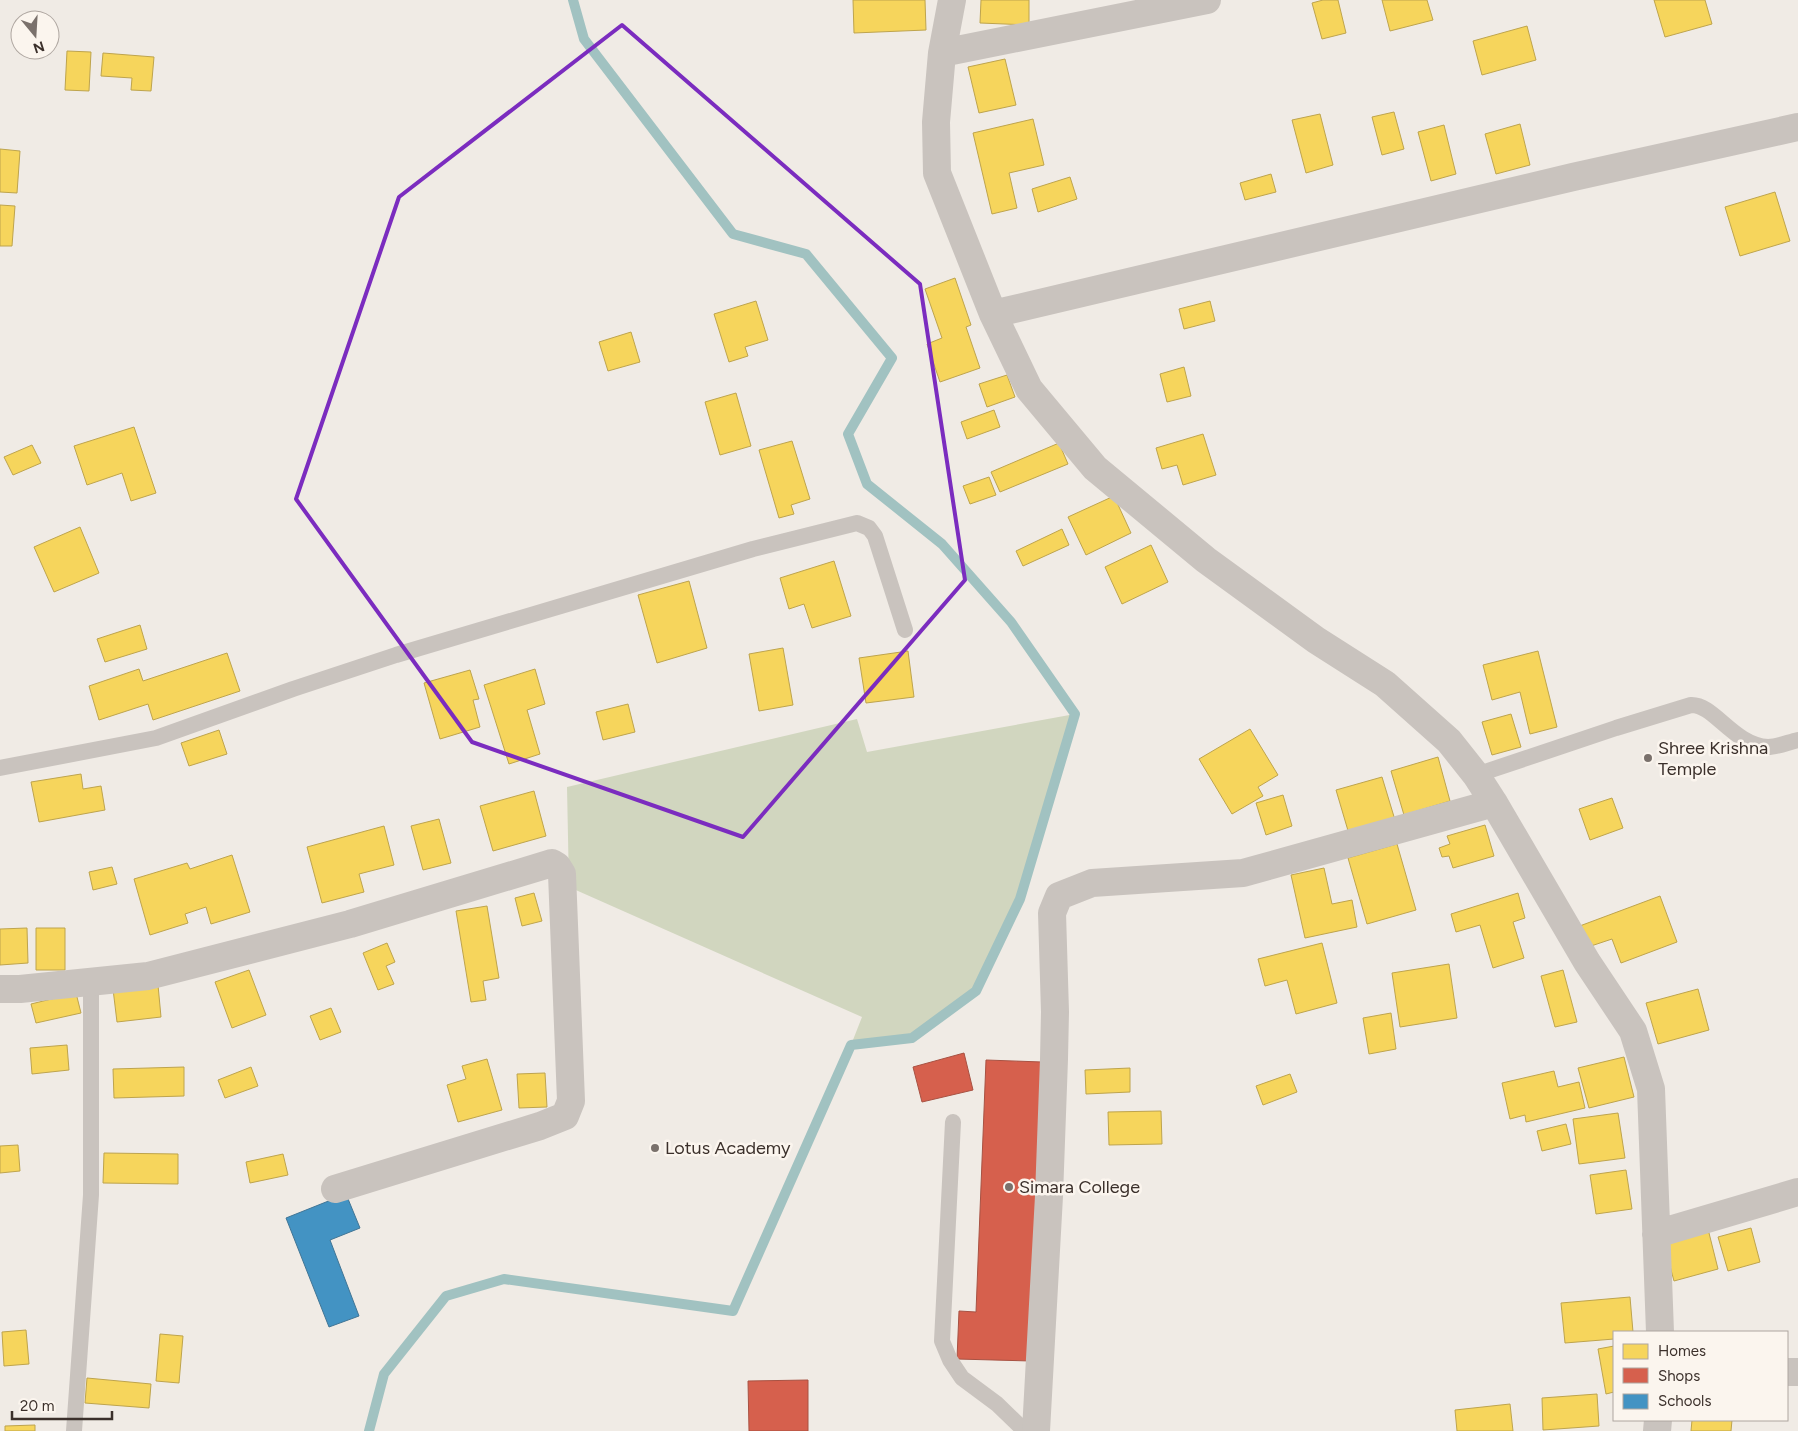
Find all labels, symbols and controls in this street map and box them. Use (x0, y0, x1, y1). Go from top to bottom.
north arrow (10, 10, 60, 60)
text: N (31, 37, 47, 57)
place label: Shree Krishna Temple (1658, 737, 1768, 780)
marker: Shree Krishna Temple (1642, 752, 1654, 764)
place label: Lotus Academy (665, 1137, 791, 1159)
marker: Lotus Academy (649, 1142, 661, 1154)
place label: Simara College (1019, 1176, 1140, 1198)
marker: Simara College (1003, 1181, 1015, 1193)
legend (1613, 1331, 1788, 1421)
text: Homes (1658, 1342, 1706, 1360)
text: Shops (1658, 1367, 1700, 1385)
scale bar (12, 1388, 112, 1420)
text: Schools (1658, 1392, 1711, 1410)
text: 20 m (20, 1397, 54, 1415)

